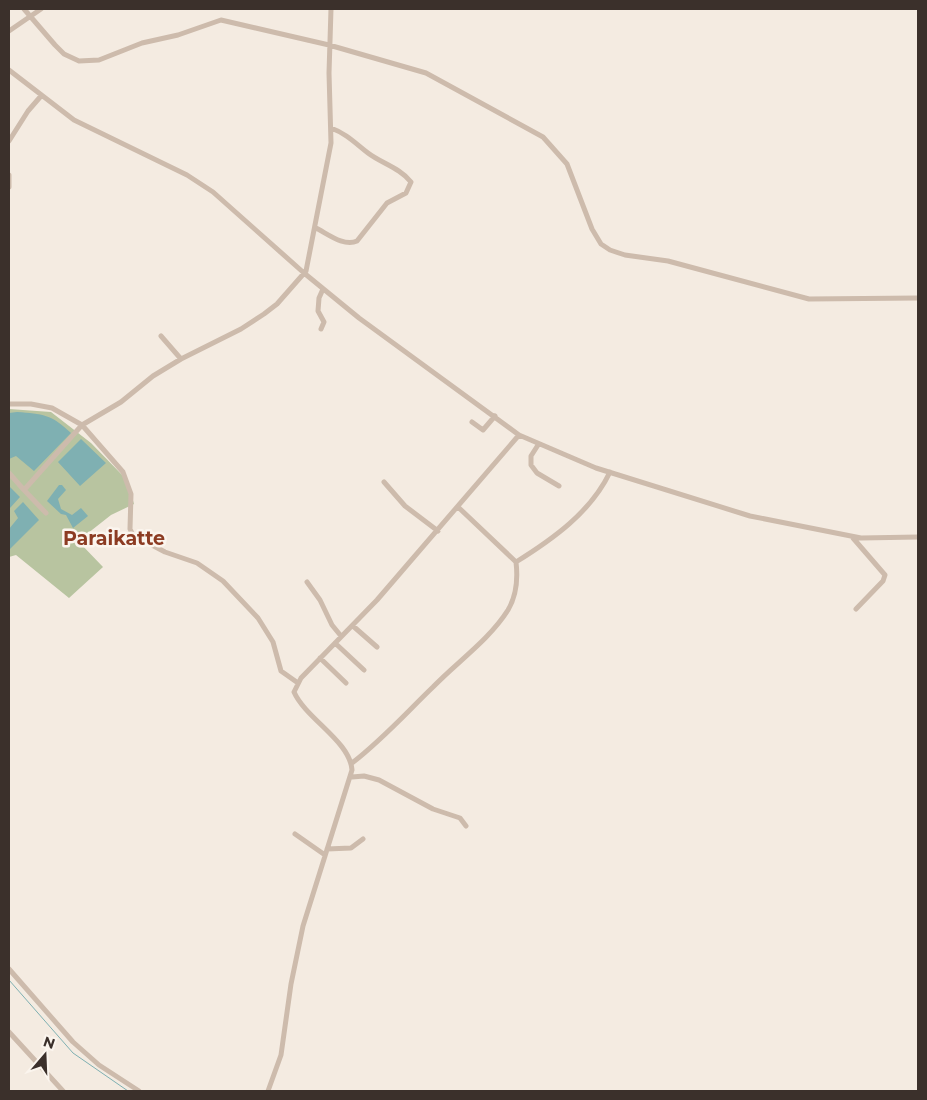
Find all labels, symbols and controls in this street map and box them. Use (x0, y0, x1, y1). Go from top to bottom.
district label: Paraikatte (63, 527, 165, 550)
north arrow (20, 1030, 70, 1080)
text: N (41, 1032, 58, 1053)

